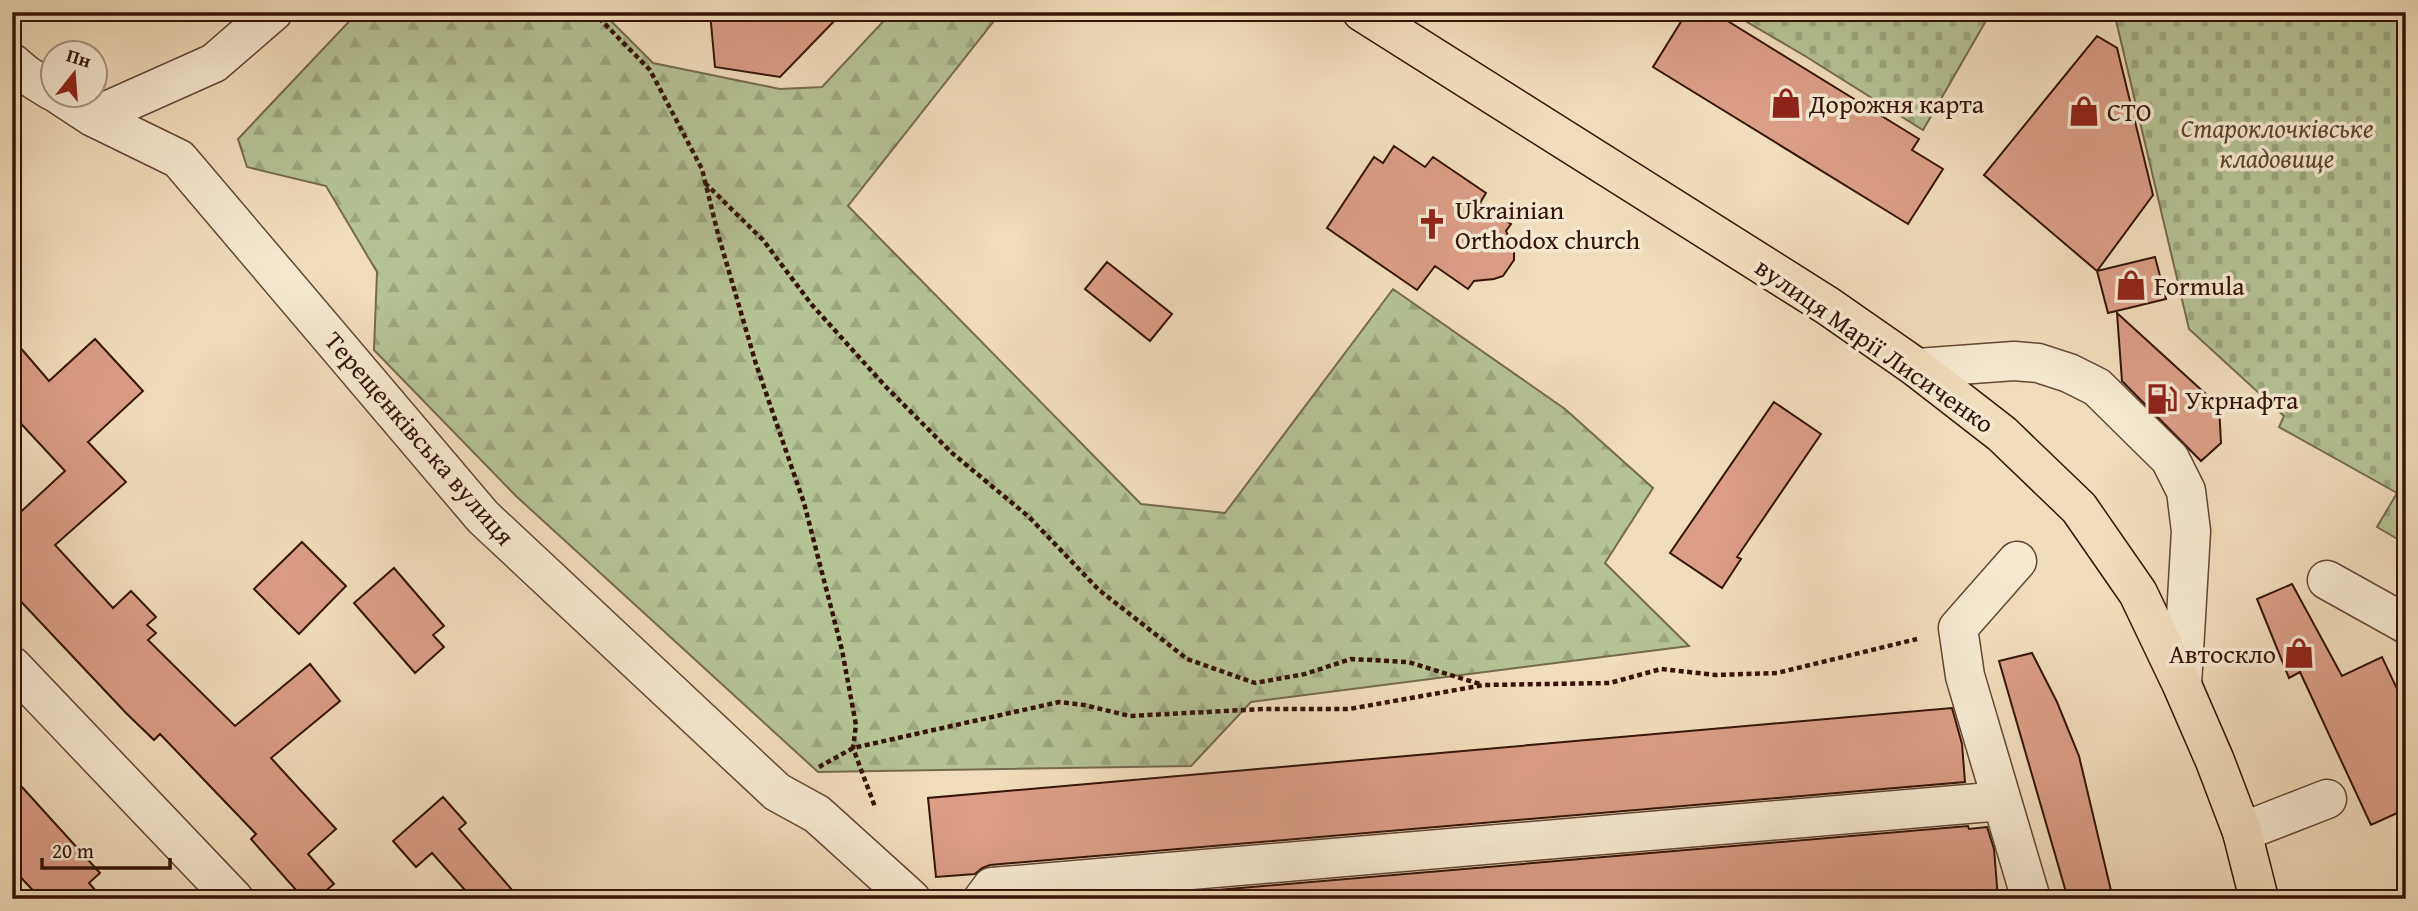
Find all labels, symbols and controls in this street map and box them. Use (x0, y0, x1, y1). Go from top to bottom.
north arrow (38, 38, 108, 108)
text: Пн (63, 41, 95, 75)
place label: Дорожня карта (1808, 84, 1985, 123)
shop icon: Дорожня карта (1769, 86, 1803, 120)
place label: СТО (2107, 92, 2151, 131)
shop icon: СТО (2067, 94, 2101, 128)
park label: Староклочківське кладовище (2181, 108, 2373, 177)
place label: Ukrainian Orthodox church (1455, 190, 1640, 259)
church icon: Ukrainian Orthodox church (1415, 207, 1449, 241)
street label: вулиця Марії Лисиченко (1747, 248, 2003, 442)
place label: Formula (2154, 266, 2245, 305)
shop icon: Formula (2114, 268, 2148, 302)
street label: Терещенківська вулиця (316, 322, 524, 554)
place label: Укрнафта (2185, 380, 2299, 419)
fuel station icon: Укрнафта (2145, 382, 2179, 416)
place label: Автоскло (2169, 634, 2276, 673)
shop icon: Автоскло (2282, 636, 2316, 670)
scale bar (42, 827, 170, 871)
text: 20 m (52, 835, 94, 866)

